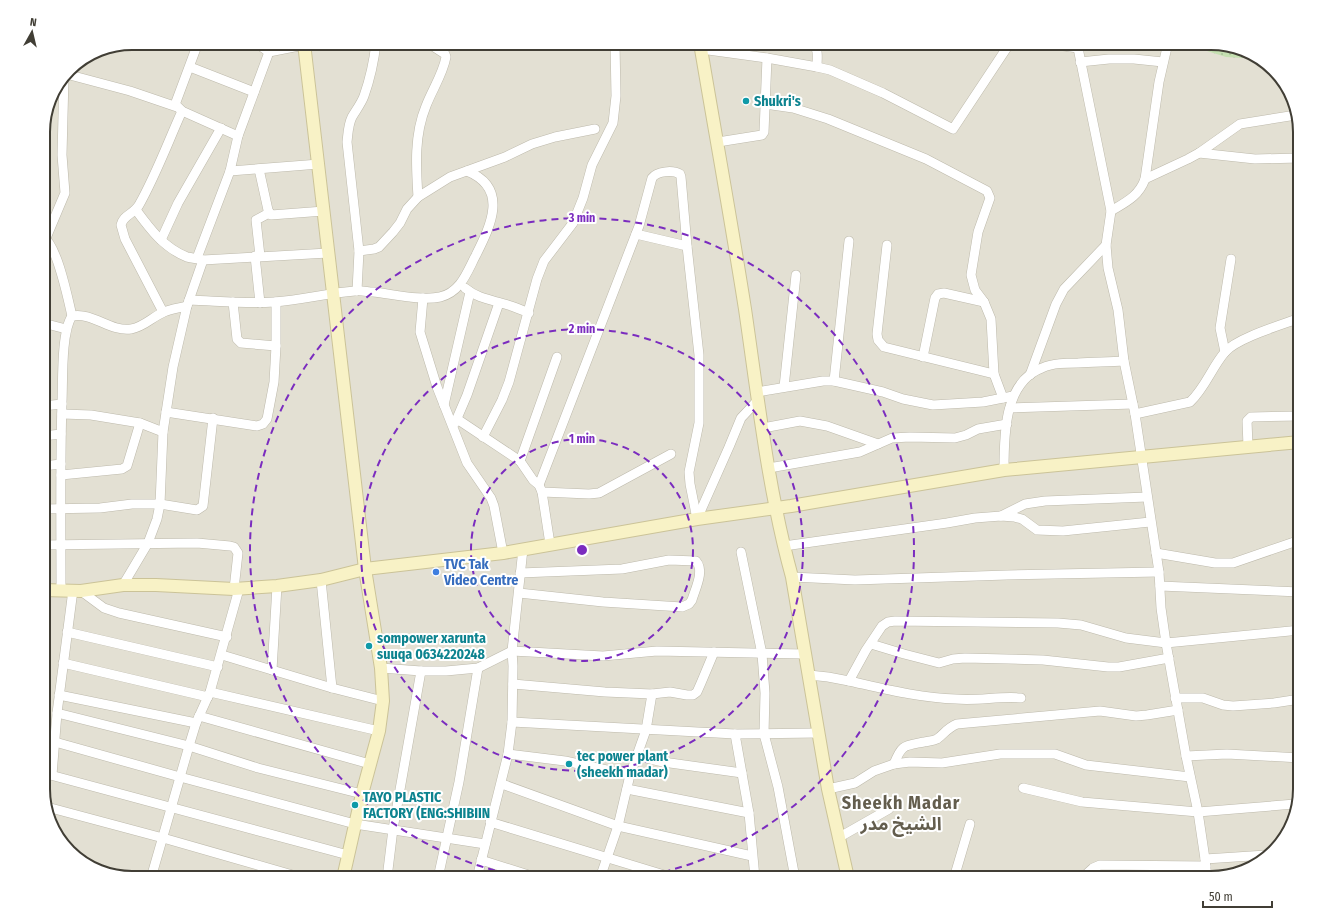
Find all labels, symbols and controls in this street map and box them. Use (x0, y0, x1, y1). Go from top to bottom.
north arrow (12, 12, 52, 52)
text: N (29, 16, 37, 29)
place label: Shukri's (754, 93, 801, 110)
marker: Shukri's (741, 96, 751, 106)
text: 3 min (568, 211, 595, 225)
text: 2 min (568, 322, 595, 336)
text: 1 min (569, 432, 595, 446)
centre of rings (575, 543, 589, 557)
place label: TVC Tak Video Centre (443, 556, 518, 589)
marker: TVC Tak Video Centre (431, 567, 441, 577)
place label: sompower xarunta suuqa 0634220248 (377, 630, 486, 663)
marker: sompower xarunta suuqa 0634220248 (364, 641, 374, 651)
place label: tec power plant (sheekh madar) (577, 748, 669, 781)
marker: tec power plant (sheekh madar) (564, 759, 574, 769)
place label: TAYO PLASTIC FACTORY (ENG:SHIBIIN (363, 789, 490, 822)
district label: Sheekh Madar الشيخ مدر (842, 792, 960, 837)
marker: TAYO PLASTIC FACTORY (ENG:SHIBIIN (350, 800, 360, 810)
scale bar (1203, 883, 1272, 909)
text: 50 m (1209, 890, 1233, 904)

